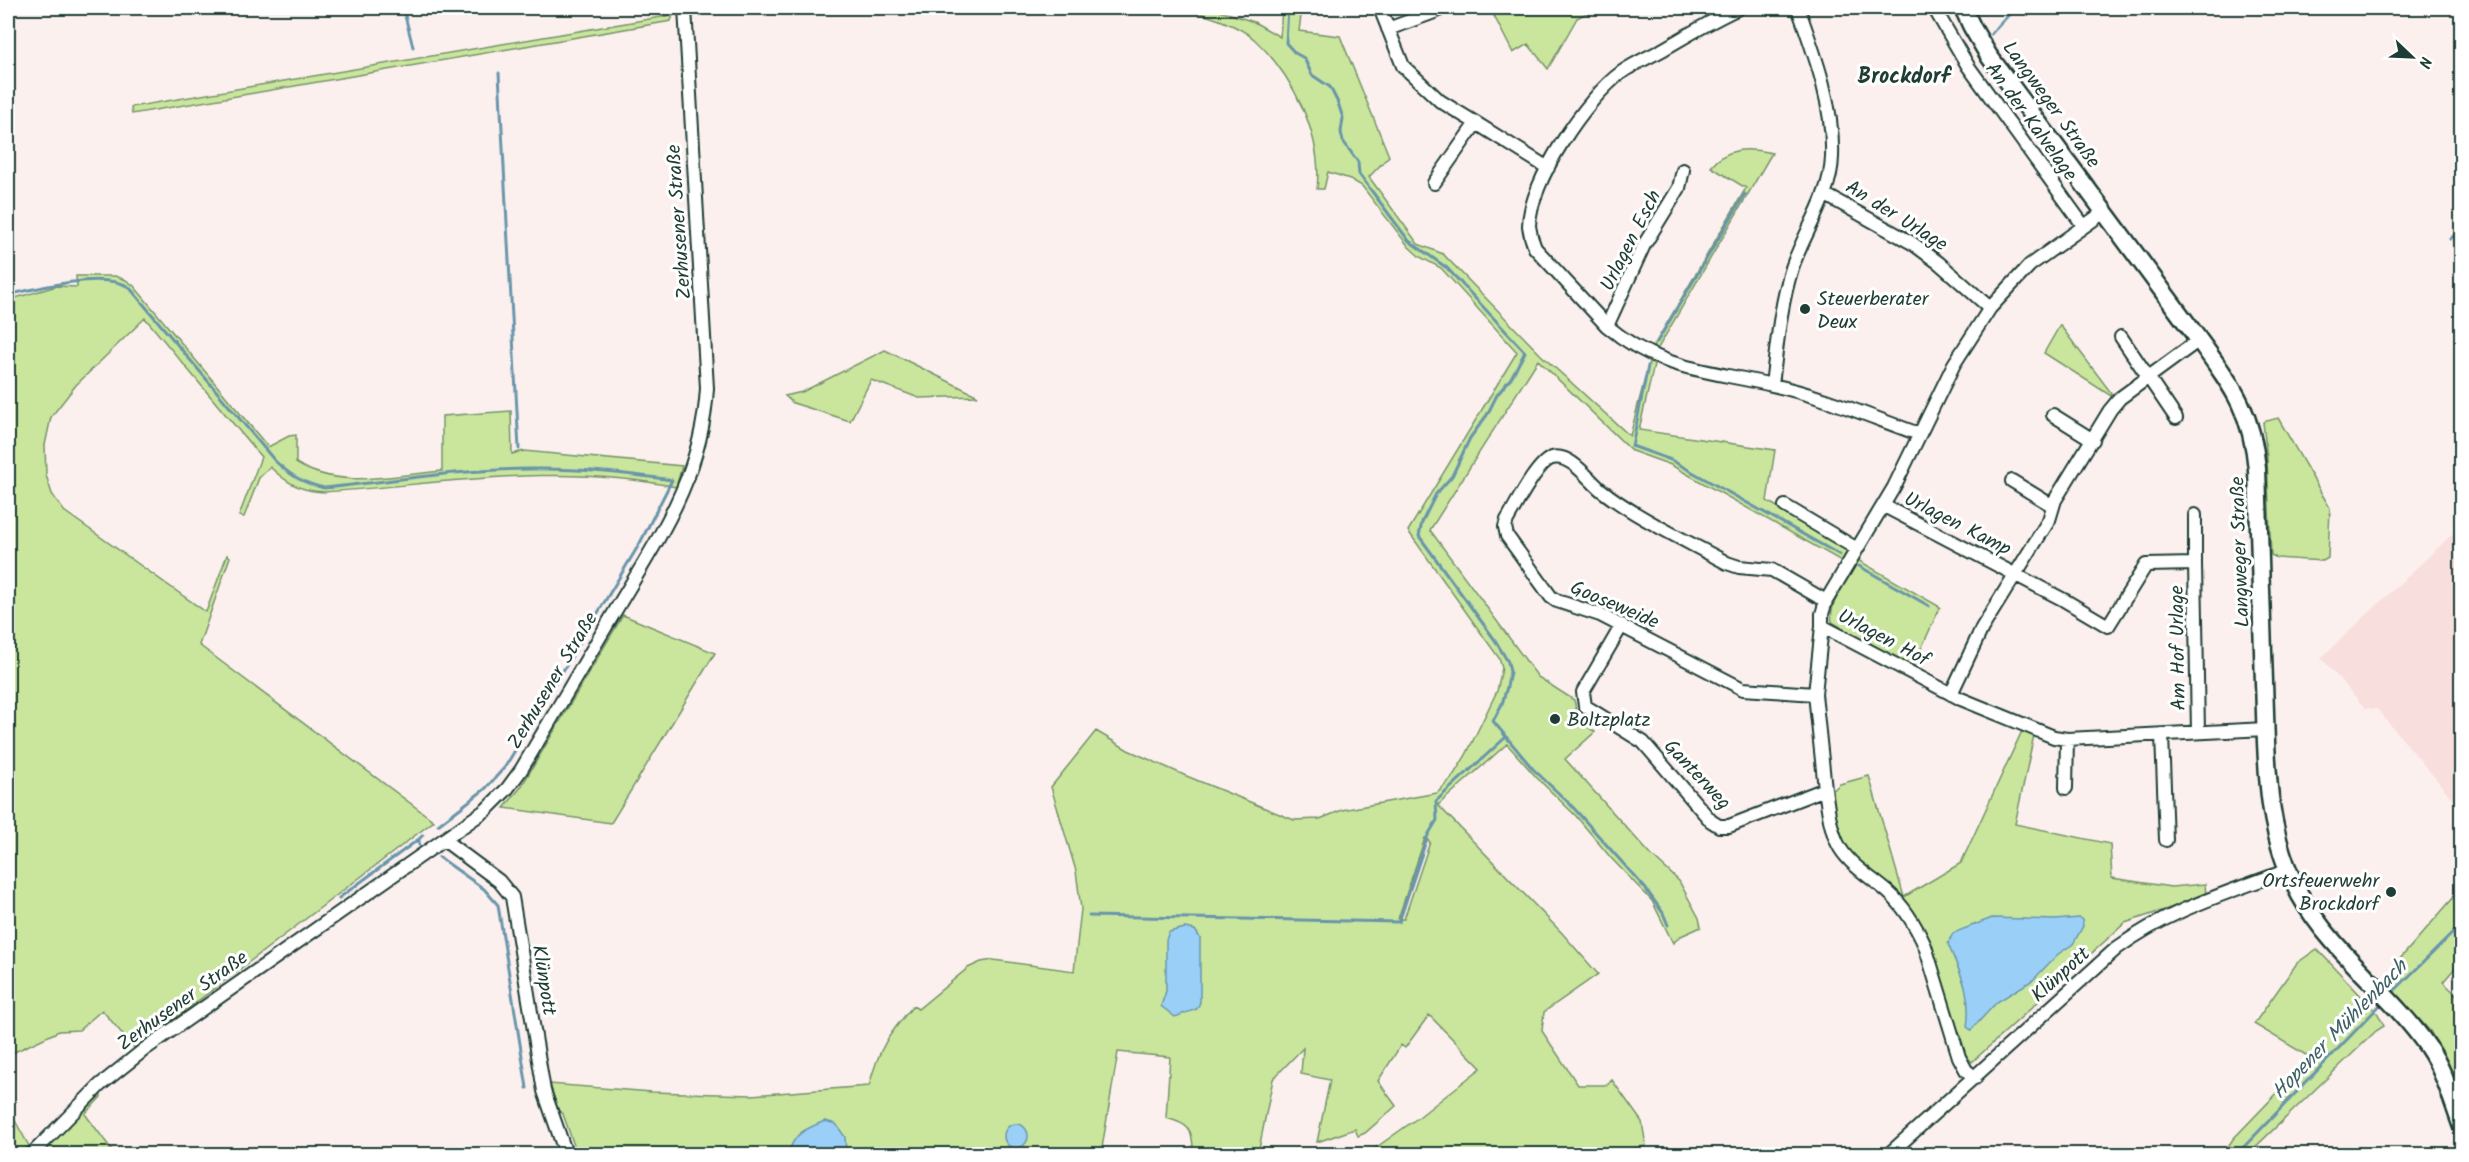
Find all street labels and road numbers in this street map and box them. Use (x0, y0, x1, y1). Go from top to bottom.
street label: Langweger Straße (1993, 35, 2108, 176)
street label: An der Kalvelage (1976, 56, 2085, 189)
street label: Zerhusener Straße (659, 143, 701, 300)
street label: An der Urlage (1838, 172, 1954, 261)
street label: Urlagen Esch (1593, 185, 1671, 297)
street label: Langweger Straße (2222, 476, 2260, 628)
street label: Urlagen Kamp (1898, 484, 2017, 566)
street label: Gooseweide (1565, 573, 1664, 639)
street label: Am Hof Urlage (2162, 585, 2196, 711)
street label: Urlagen Hof (1831, 601, 1937, 678)
street label: Zerhusener Straße (500, 606, 607, 756)
street label: Ganterweg (1655, 732, 1738, 818)
street label: Klünpott (2024, 940, 2099, 1011)
street label: Zerhusener Straße (111, 943, 255, 1060)
street label: Klünpott (522, 943, 564, 1018)

